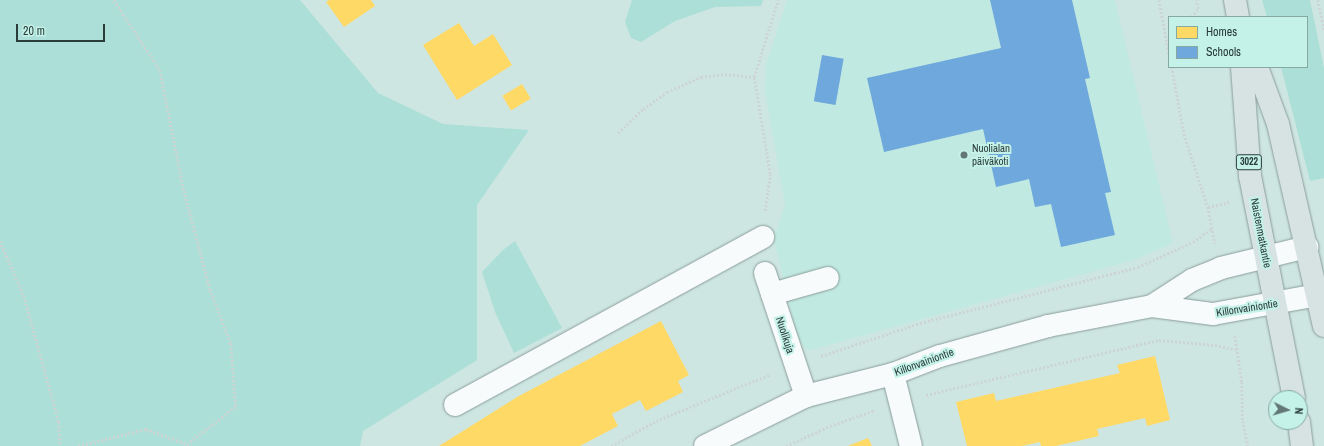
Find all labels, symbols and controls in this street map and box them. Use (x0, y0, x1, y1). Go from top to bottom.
scale bar (18, 16, 107, 42)
legend (1168, 16, 1308, 68)
text: 20 m (23, 23, 45, 39)
text: Homes (1206, 24, 1237, 40)
text: Schools (1206, 44, 1241, 60)
place label: Nuolialan päiväkoti (972, 142, 1010, 168)
marker: Nuolialan päiväkoti (959, 150, 969, 160)
road number: 3022 (1235, 154, 1263, 170)
street label: Naistenmatkantie (1248, 197, 1274, 269)
street label: Killonvainiontie (1215, 297, 1279, 319)
street label: Nuolikuja (773, 315, 797, 355)
street label: Killonvainiontie (893, 345, 955, 379)
north arrow (1268, 390, 1308, 430)
text: N (1292, 407, 1306, 415)

